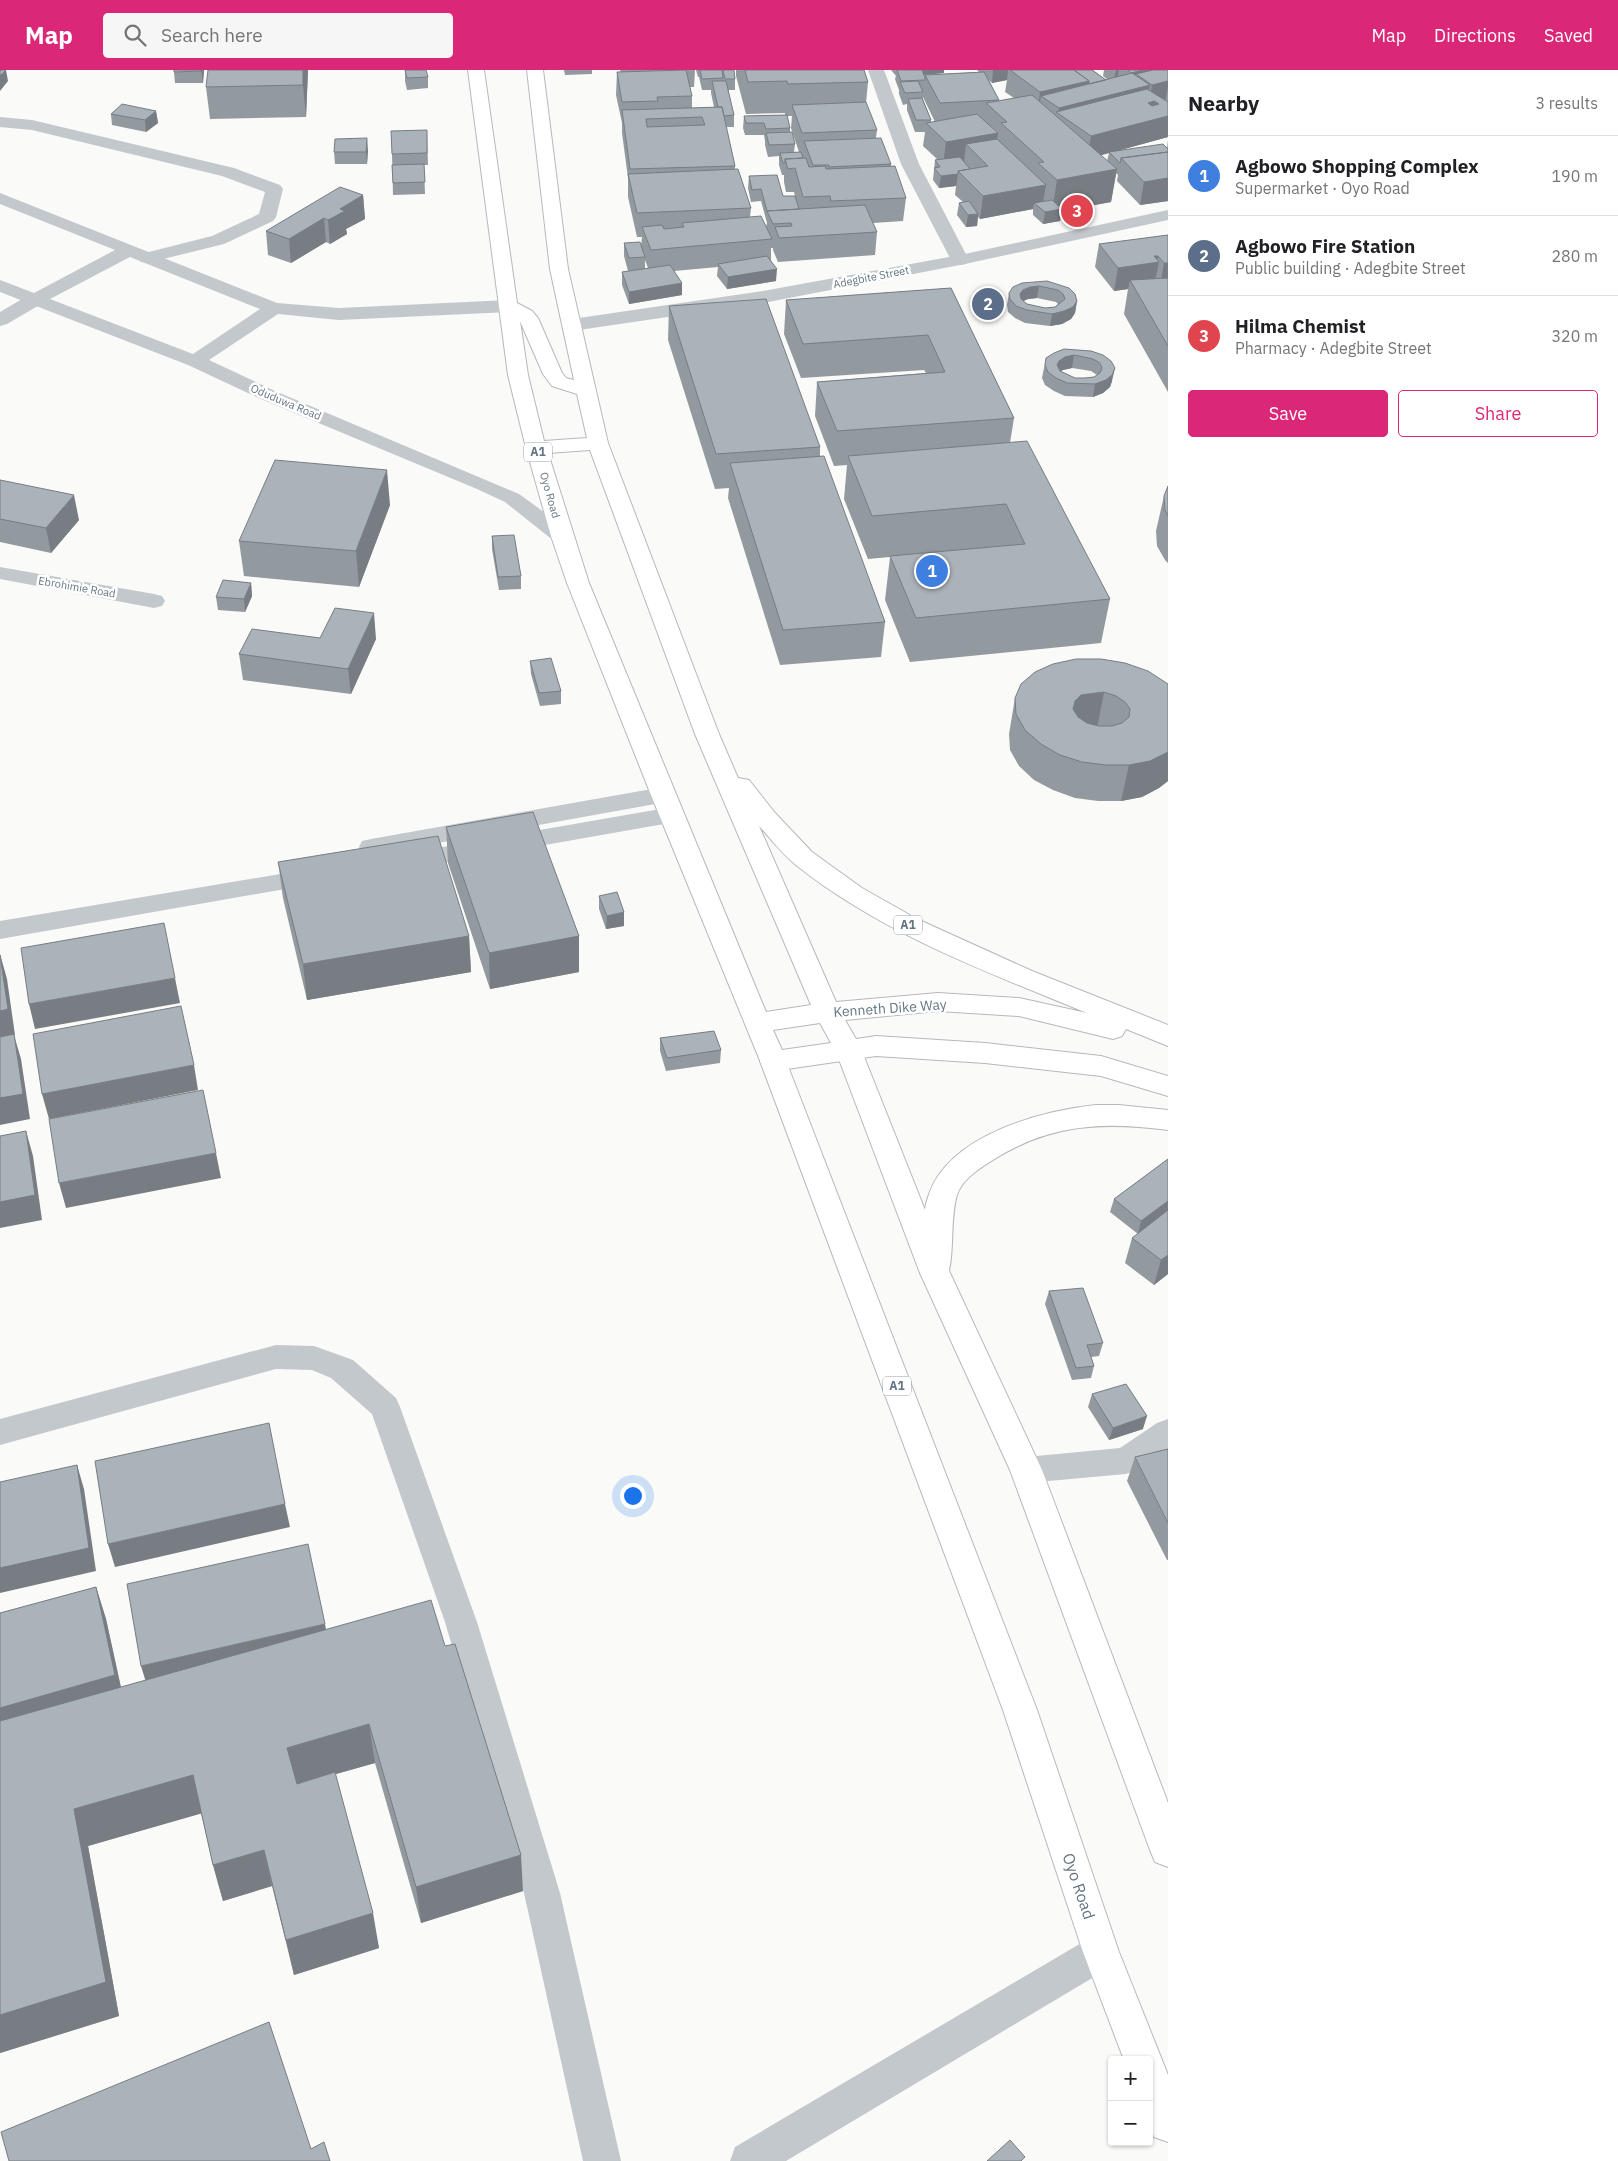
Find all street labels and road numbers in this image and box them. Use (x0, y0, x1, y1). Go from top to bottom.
street label: Adegbite Street (832, 263, 910, 291)
street label: Oduduwa Road (249, 381, 323, 423)
road number: A1 (524, 442, 552, 462)
street label: Oyo Road (537, 470, 563, 520)
street label: Ebrohimie Road (37, 573, 117, 601)
road number: A1 (894, 916, 922, 934)
street label: Kenneth Dike Way (833, 995, 947, 1021)
road number: A1 (883, 1376, 911, 1395)
street label: Oyo Road (1058, 1850, 1100, 1922)

